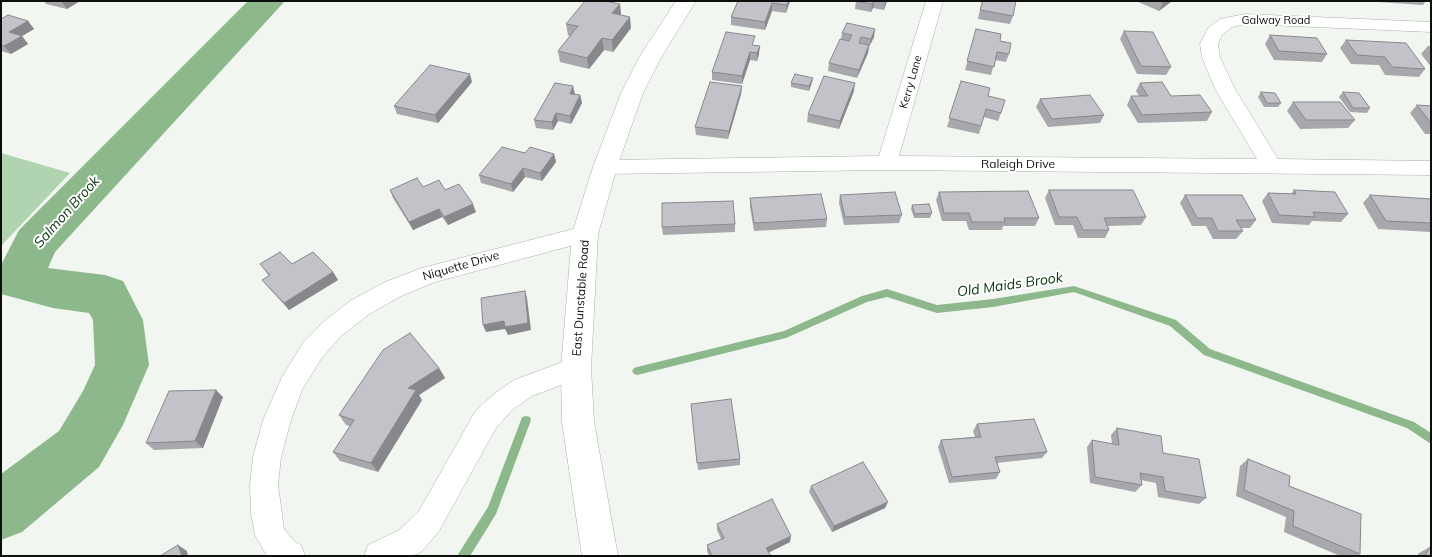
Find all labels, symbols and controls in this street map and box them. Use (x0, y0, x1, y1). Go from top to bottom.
street label: Galway Road (1242, 14, 1310, 28)
street label: Kerry Lane (897, 54, 925, 110)
street label: Raleigh Drive (981, 157, 1055, 171)
water label: Salmon Brook (31, 173, 103, 251)
street label: East Dunstable Road (570, 239, 592, 357)
street label: Niquette Drive (421, 248, 501, 284)
water label: Old Maids Brook (956, 269, 1064, 301)

